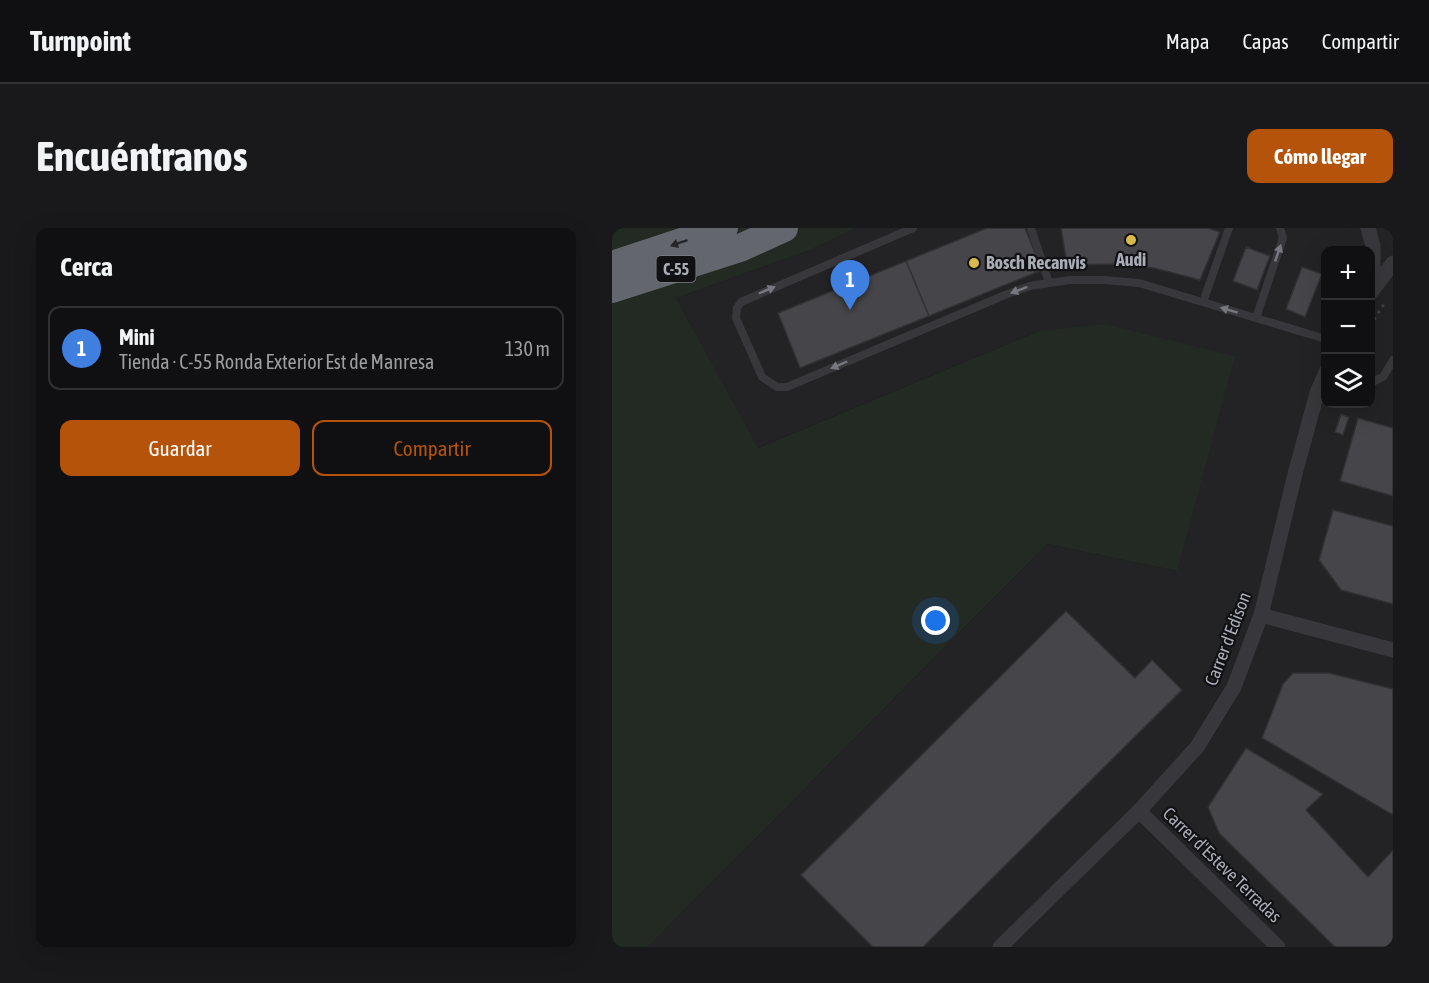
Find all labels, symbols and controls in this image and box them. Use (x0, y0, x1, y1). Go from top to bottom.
text: Turnpoint (30, 25, 131, 57)
text: Mapa (1166, 29, 1209, 53)
text: Capas (1242, 29, 1289, 53)
text: Compartir (1322, 29, 1399, 53)
button: Cómo llegar (1247, 129, 1393, 183)
text: Encuéntranos (36, 132, 248, 180)
marker: Audi (1124, 233, 1138, 247)
one-way arrow (670, 239, 688, 249)
one-way arrow (1274, 244, 1283, 262)
map controls (1321, 246, 1375, 408)
button: + (1321, 246, 1375, 300)
place label: Audi (1115, 249, 1146, 270)
text: Cerca (60, 252, 113, 282)
place label: Bosch Recanvis (986, 252, 1087, 273)
road number: C-55 (656, 256, 696, 282)
marker: Bosch Recanvis (967, 256, 981, 270)
pin: 1 (830, 260, 870, 310)
one-way arrow (758, 285, 776, 295)
one-way arrow (1009, 286, 1027, 296)
button: − (1321, 300, 1375, 354)
one-way arrow (1220, 305, 1238, 314)
text: Mini (119, 324, 155, 350)
text: 1 (77, 337, 86, 360)
text: 130 m (505, 337, 550, 360)
text: Tienda · C-55 Ronda Exterior Est de Manresa (119, 350, 434, 373)
button: layers (1321, 354, 1375, 408)
one-way arrow (829, 360, 847, 370)
button: Guardar (60, 420, 300, 476)
button: Compartir (312, 420, 552, 476)
street label: Carrer d'Edison (1200, 589, 1255, 689)
your location (921, 606, 950, 635)
street label: Carrer d'Esteve Terradas (1159, 803, 1286, 926)

